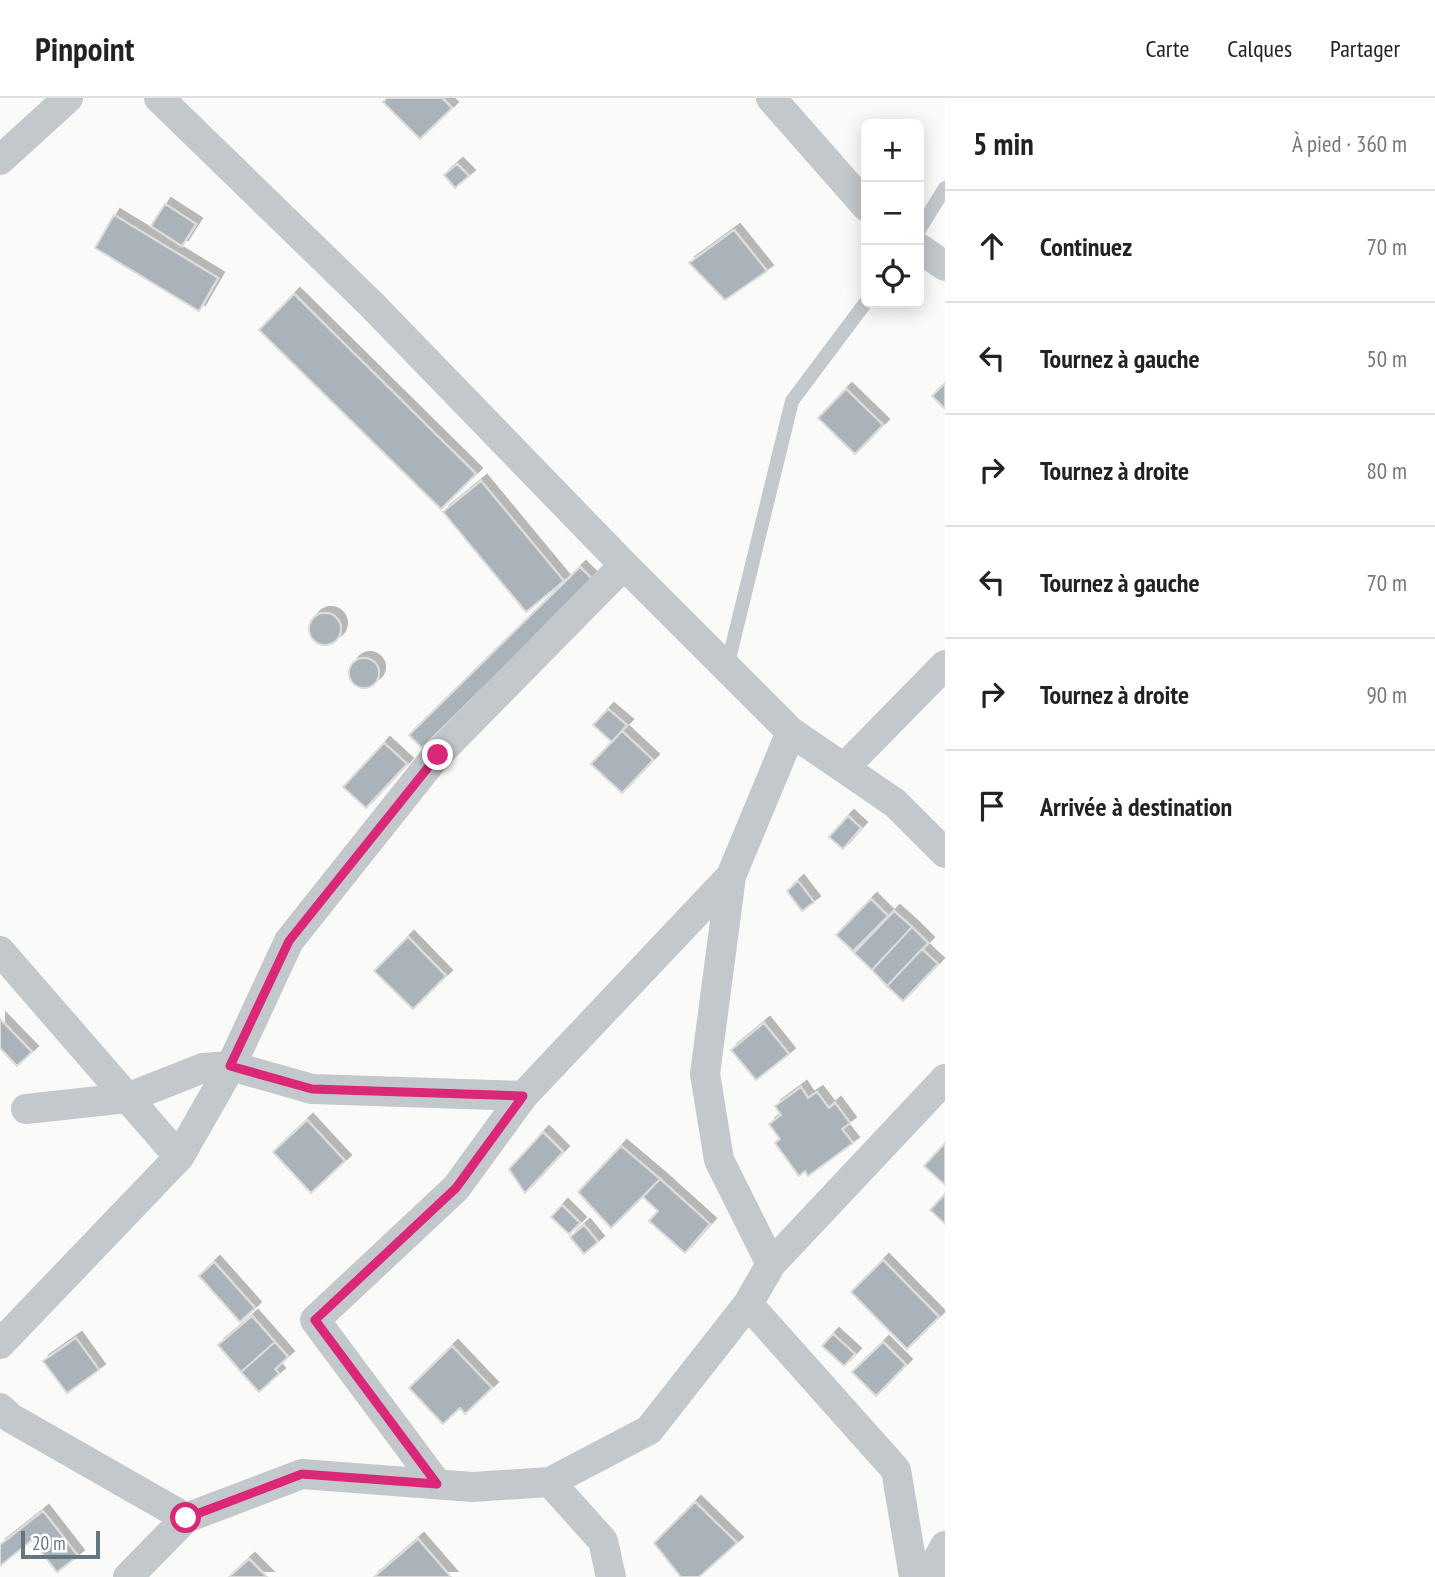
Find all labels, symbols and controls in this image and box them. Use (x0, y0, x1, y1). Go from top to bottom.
text: Pinpoint (35, 27, 134, 70)
text: Carte (1146, 33, 1189, 64)
text: Calques (1227, 33, 1292, 64)
text: Partager (1330, 33, 1400, 64)
map controls (861, 119, 924, 308)
button: + (861, 119, 924, 182)
text: 5 min (973, 124, 1034, 163)
text: À pied · 360 m (1292, 129, 1407, 158)
button: − (861, 182, 924, 245)
icon: ahead (973, 227, 1011, 265)
text: Continuez (1040, 230, 1132, 263)
text: 70 m (1366, 232, 1407, 261)
button: locate (861, 245, 924, 308)
icon: left (973, 339, 1011, 377)
text: Tournez à gauche (1040, 342, 1200, 375)
text: 50 m (1366, 344, 1407, 373)
icon: right (973, 451, 1011, 489)
text: Tournez à droite (1040, 454, 1189, 487)
text: 80 m (1366, 456, 1407, 485)
icon: left (973, 563, 1011, 601)
text: Tournez à gauche (1040, 566, 1200, 599)
text: 70 m (1366, 568, 1407, 597)
icon: right (973, 675, 1011, 713)
text: Tournez à droite (1040, 678, 1189, 711)
text: 90 m (1366, 680, 1407, 709)
route end (422, 739, 453, 770)
icon: arrive (973, 787, 1011, 825)
text: Arrivée à destination (1040, 790, 1232, 823)
route start (170, 1502, 201, 1533)
scale bar (21, 1528, 100, 1560)
text: 20 m (32, 1531, 66, 1555)

